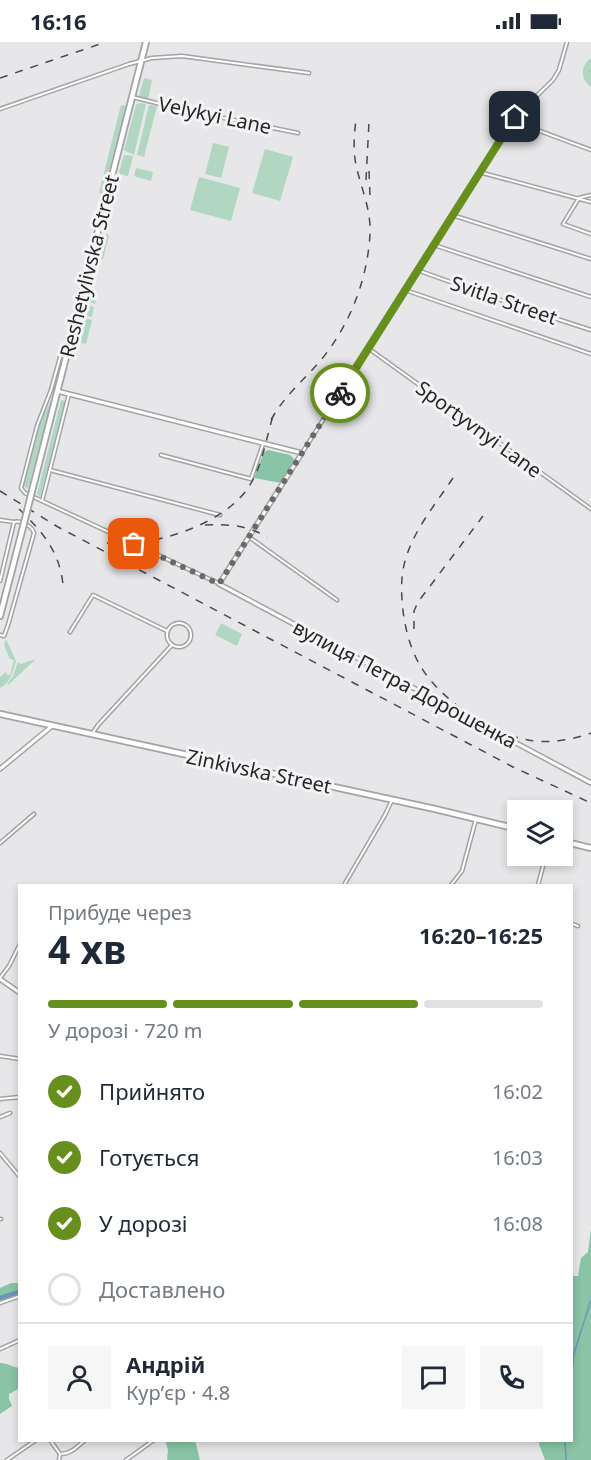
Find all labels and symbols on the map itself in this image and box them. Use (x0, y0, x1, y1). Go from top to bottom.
street label: Velykyi Lane (156, 90, 274, 140)
pin (489, 91, 540, 142)
street label: Reshetylivska Street (53, 172, 125, 360)
street label: Svitla Street (447, 269, 561, 331)
courier (310, 363, 370, 423)
street label: Sportyvnyi Lane (411, 374, 547, 484)
pin (108, 518, 159, 569)
street label: вулиця Петра Дорошенка (288, 613, 522, 755)
street label: Zinkivska Street (184, 742, 334, 800)

